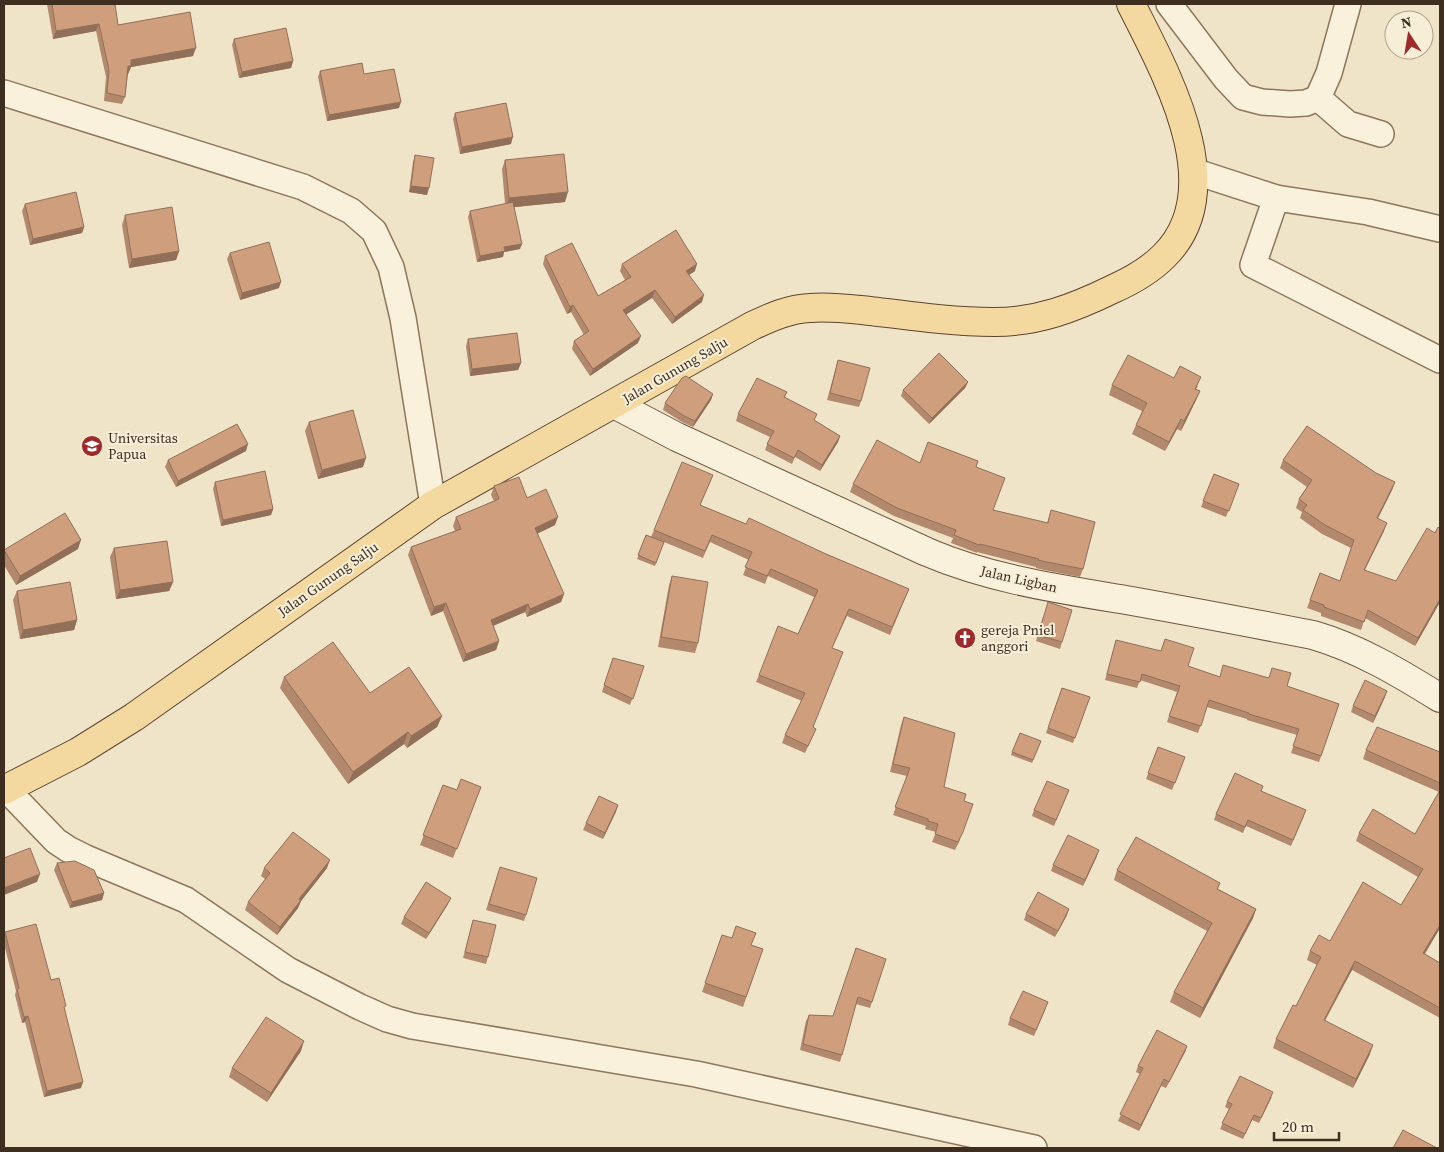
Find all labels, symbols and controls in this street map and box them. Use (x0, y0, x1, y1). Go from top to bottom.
north arrow (1384, 10, 1434, 60)
text: N (1399, 11, 1413, 33)
street label: Jalan Gunung Salju (618, 332, 731, 409)
place label: Universitas Papua (108, 428, 178, 464)
school or university icon: Universitas Papua (80, 434, 104, 458)
street label: Jalan Gunung Salju (273, 537, 382, 622)
street label: Jalan Ligban (978, 560, 1060, 598)
place label: gereja Pniel anggori (981, 620, 1054, 656)
church icon: gereja Pniel anggori (953, 626, 977, 650)
scale bar (1274, 1110, 1339, 1142)
text: 20 m (1282, 1116, 1314, 1137)

